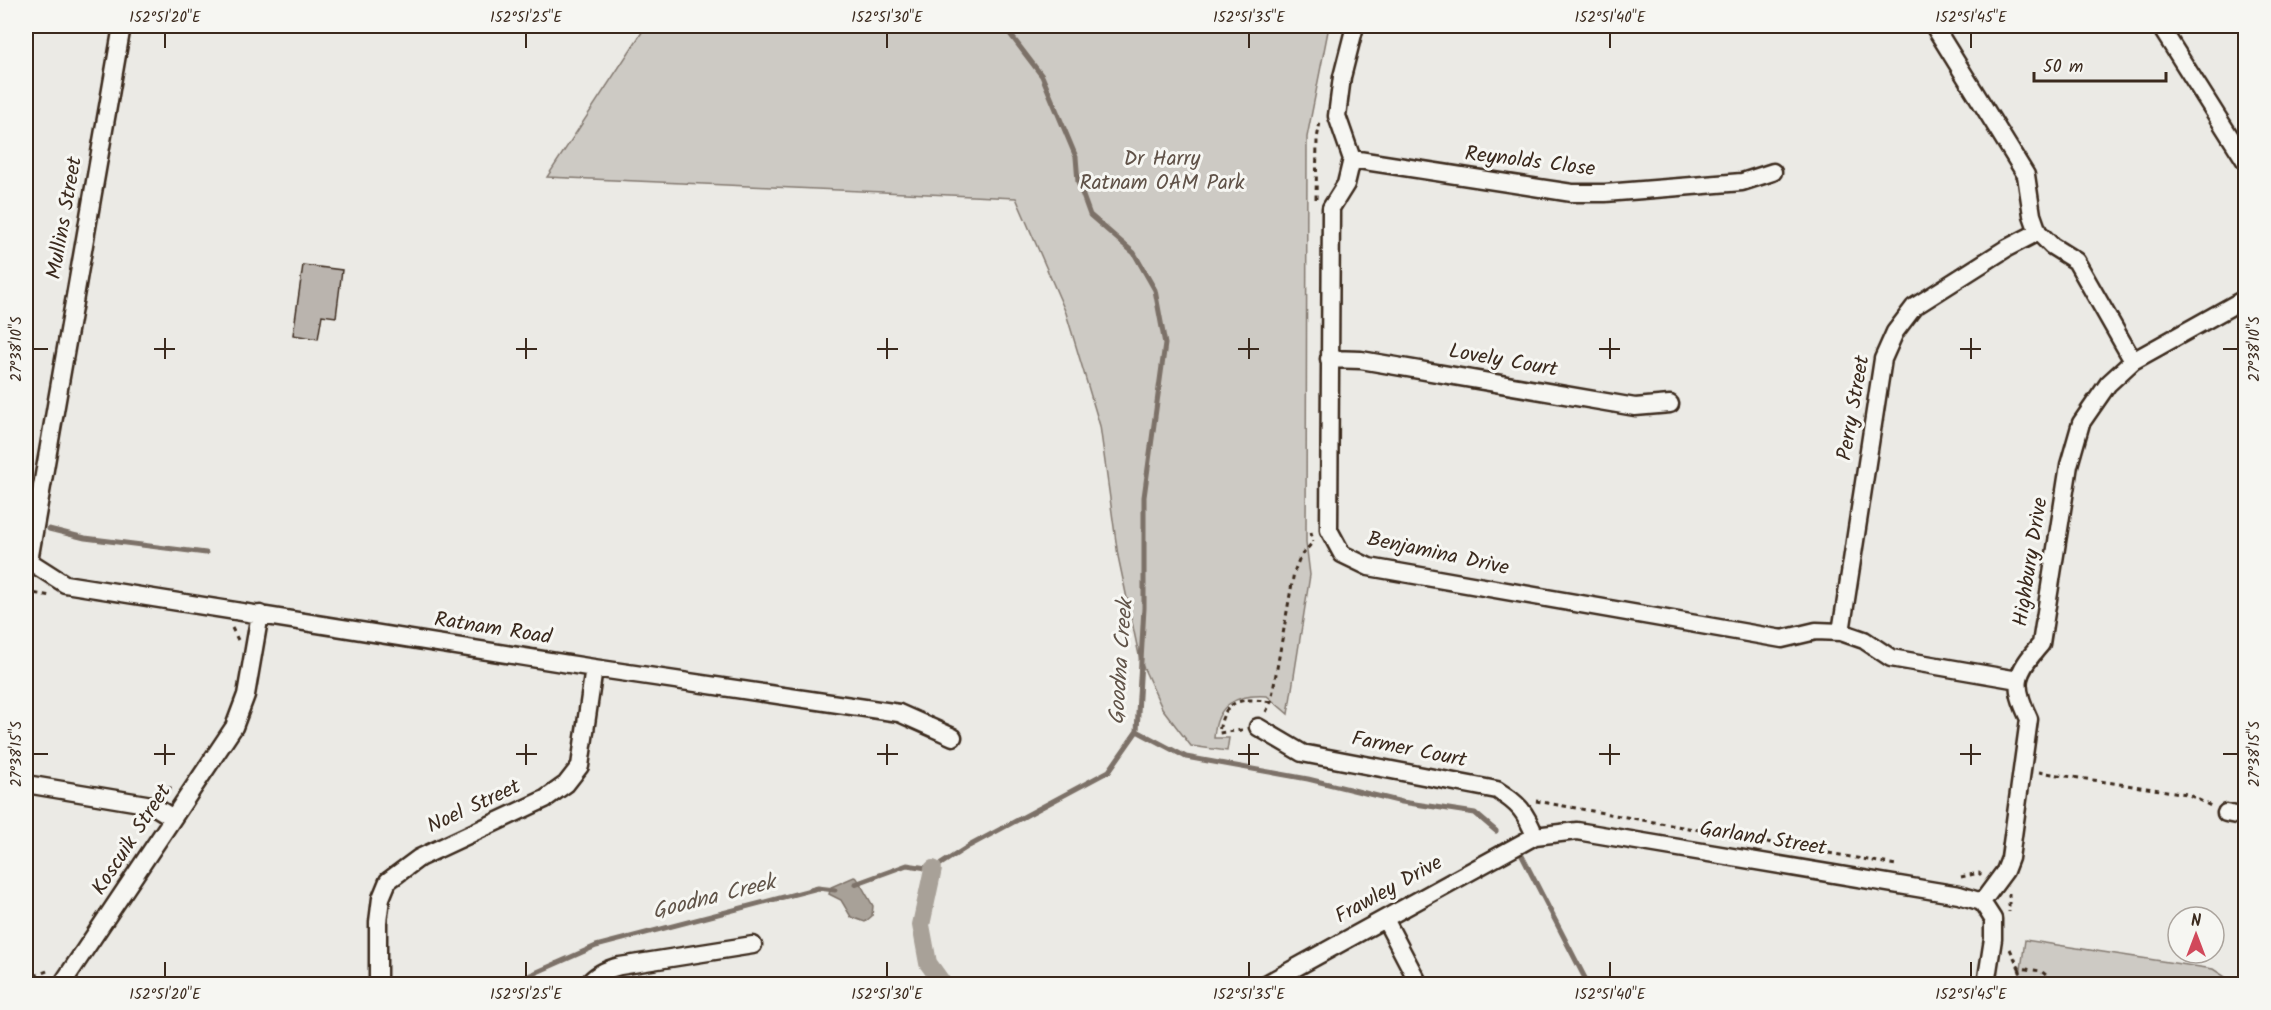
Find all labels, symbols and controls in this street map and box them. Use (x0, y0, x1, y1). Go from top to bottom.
text: 152°51'20"E (129, 6, 202, 30)
text: 152°51'25"E (490, 6, 563, 30)
text: 152°51'30"E (851, 6, 924, 30)
text: 152°51'35"E (1213, 6, 1286, 30)
text: 152°51'40"E (1574, 6, 1647, 30)
text: 152°51'45"E (1935, 6, 2008, 30)
scale bar (2034, 45, 2166, 83)
text: 50 m (2043, 53, 2083, 82)
street label: Reynolds Close (1463, 138, 1598, 186)
park label: Dr Harry Ratnam OAM Park (1079, 143, 1245, 200)
street label: Mullins Street (38, 153, 92, 282)
text: 27°38'10"S (5, 316, 29, 382)
text: 27°38'10"S (2243, 316, 2267, 382)
street label: Lovely Court (1446, 335, 1561, 387)
street label: Perry Street (1829, 352, 1880, 463)
street label: Highbury Drive (2004, 494, 2058, 629)
street label: Benjamina Drive (1364, 523, 1512, 585)
water label: Goodna Creek (1100, 594, 1144, 726)
street label: Ratnam Road (432, 603, 555, 655)
text: 27°38'15"S (5, 721, 29, 787)
text: 27°38'15"S (2243, 721, 2267, 787)
street label: Farmer Court (1349, 723, 1470, 777)
street label: Noel Street (422, 771, 527, 843)
street label: Koscuik Street (84, 777, 181, 902)
street label: Garland Street (1697, 813, 1830, 865)
street label: Frawley Drive (1329, 847, 1449, 933)
water label: Goodna Creek (649, 865, 783, 930)
north arrow (2166, 905, 2226, 965)
text: N (2191, 909, 2201, 934)
text: 152°51'20"E (129, 983, 202, 1007)
text: 152°51'25"E (490, 983, 563, 1007)
text: 152°51'30"E (851, 983, 924, 1007)
text: 152°51'35"E (1213, 983, 1286, 1007)
text: 152°51'40"E (1574, 983, 1647, 1007)
text: 152°51'45"E (1935, 983, 2008, 1007)

